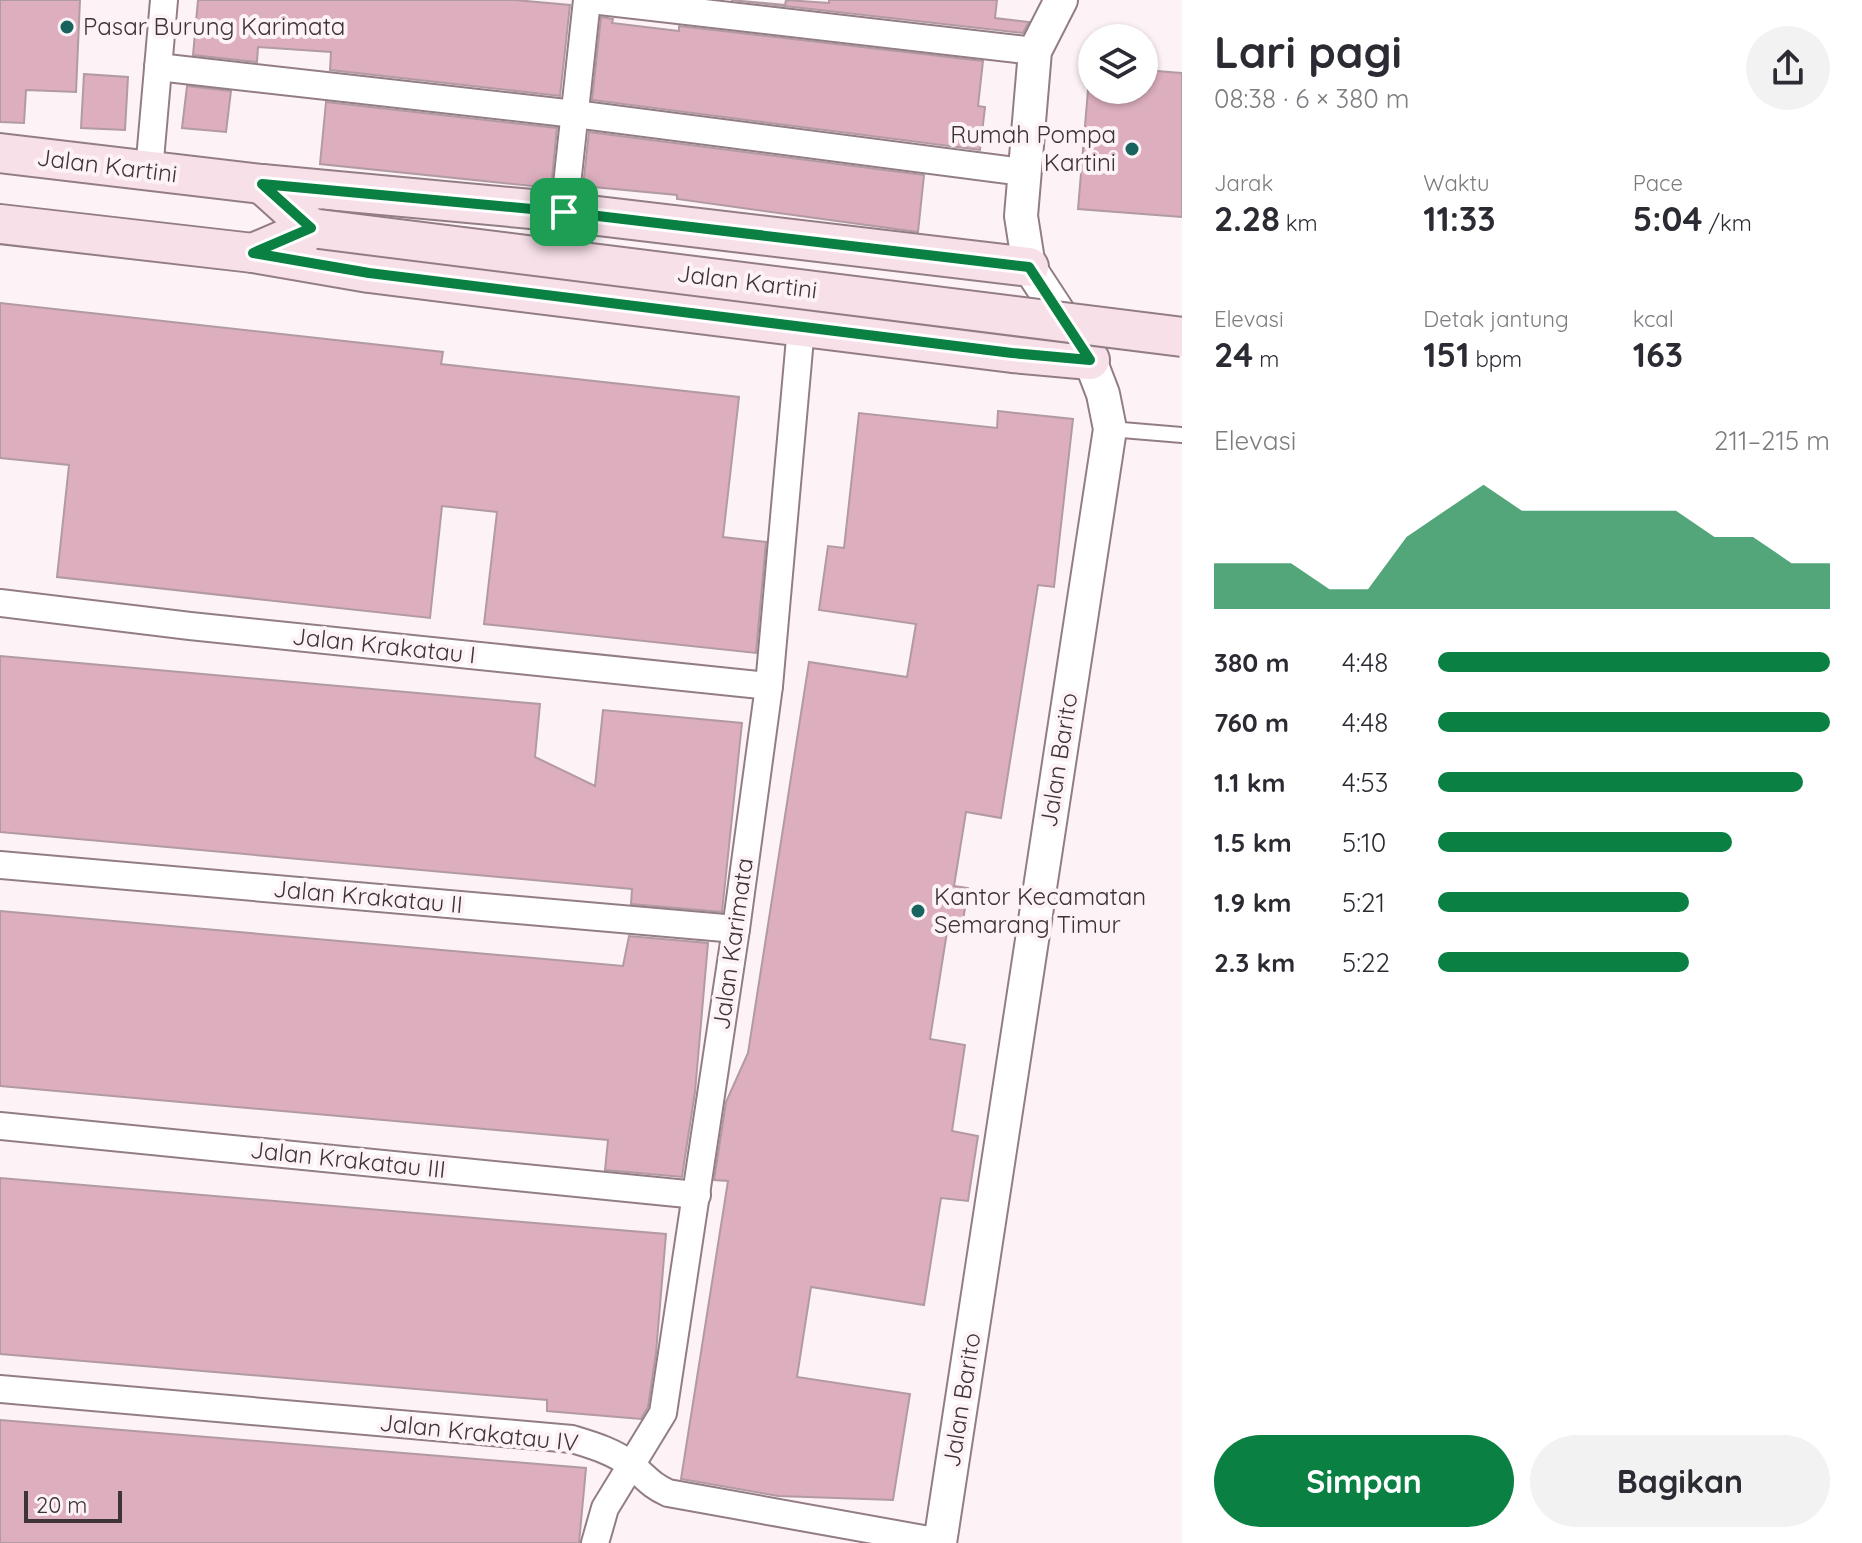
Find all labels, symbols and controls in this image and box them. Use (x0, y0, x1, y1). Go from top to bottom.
place label: Pasar Burung Karimata (83, 11, 345, 41)
marker: Pasar Burung Karimata (58, 18, 76, 36)
map controls (1078, 24, 1158, 104)
button: layers (1078, 24, 1158, 104)
text: Lari pagi (1214, 24, 1402, 79)
button: share (1746, 26, 1830, 110)
text: 08:38 · 6 × 380 m (1214, 82, 1409, 115)
place label: Rumah Pompa Kartini (950, 119, 1116, 177)
marker: Rumah Pompa Kartini (1123, 140, 1141, 158)
street label: Jalan Kartini (35, 142, 179, 188)
text: Jarak (1214, 169, 1273, 197)
text: Waktu (1423, 169, 1489, 197)
text: Pace (1633, 169, 1683, 197)
pin (530, 178, 598, 246)
icon: arrive (542, 190, 586, 234)
text: 2.28 (1214, 197, 1280, 240)
text: 11:33 (1423, 197, 1496, 240)
text: 5:04 (1633, 197, 1702, 240)
text: km (1280, 209, 1318, 237)
text: /km (1702, 209, 1752, 237)
street label: Jalan Kartini (675, 258, 819, 304)
text: Elevasi (1214, 305, 1284, 333)
text: Detak jantung (1423, 305, 1569, 333)
text: kcal (1633, 305, 1674, 333)
text: 24 (1214, 333, 1253, 376)
text: 151 (1423, 333, 1469, 376)
text: 163 (1633, 333, 1683, 376)
text: m (1253, 345, 1279, 373)
text: bpm (1469, 345, 1522, 373)
text: Elevasi (1214, 424, 1296, 457)
text: 211–215 m (1714, 424, 1830, 457)
street label: Jalan Krakatau I (291, 620, 477, 670)
text: 380 m (1214, 646, 1289, 679)
text: 4:48 (1342, 646, 1388, 679)
street label: Jalan Barito (1033, 690, 1083, 829)
text: 760 m (1214, 706, 1289, 739)
text: 4:48 (1342, 706, 1388, 739)
text: 1.1 km (1214, 766, 1285, 799)
text: 4:53 (1342, 766, 1388, 799)
text: 1.5 km (1214, 826, 1292, 859)
text: 5:10 (1342, 826, 1386, 859)
street label: Jalan Karimata (705, 856, 759, 1032)
street label: Jalan Krakatau II (272, 873, 464, 919)
place label: Kantor Kecamatan Semarang Timur (934, 881, 1146, 939)
text: 1.9 km (1214, 886, 1291, 919)
text: 5:21 (1342, 886, 1385, 919)
marker: Kantor Kecamatan Semarang Timur (909, 902, 927, 920)
text: 2.3 km (1214, 946, 1295, 979)
text: 5:22 (1342, 946, 1390, 979)
street label: Jalan Krakatau III (249, 1134, 447, 1184)
street label: Jalan Barito (936, 1330, 986, 1469)
street label: Jalan Krakatau IV (378, 1407, 580, 1457)
button: Simpan (1214, 1435, 1514, 1527)
button: Bagikan (1530, 1435, 1830, 1527)
scale bar (24, 1487, 122, 1523)
text: 20 m (36, 1491, 87, 1519)

